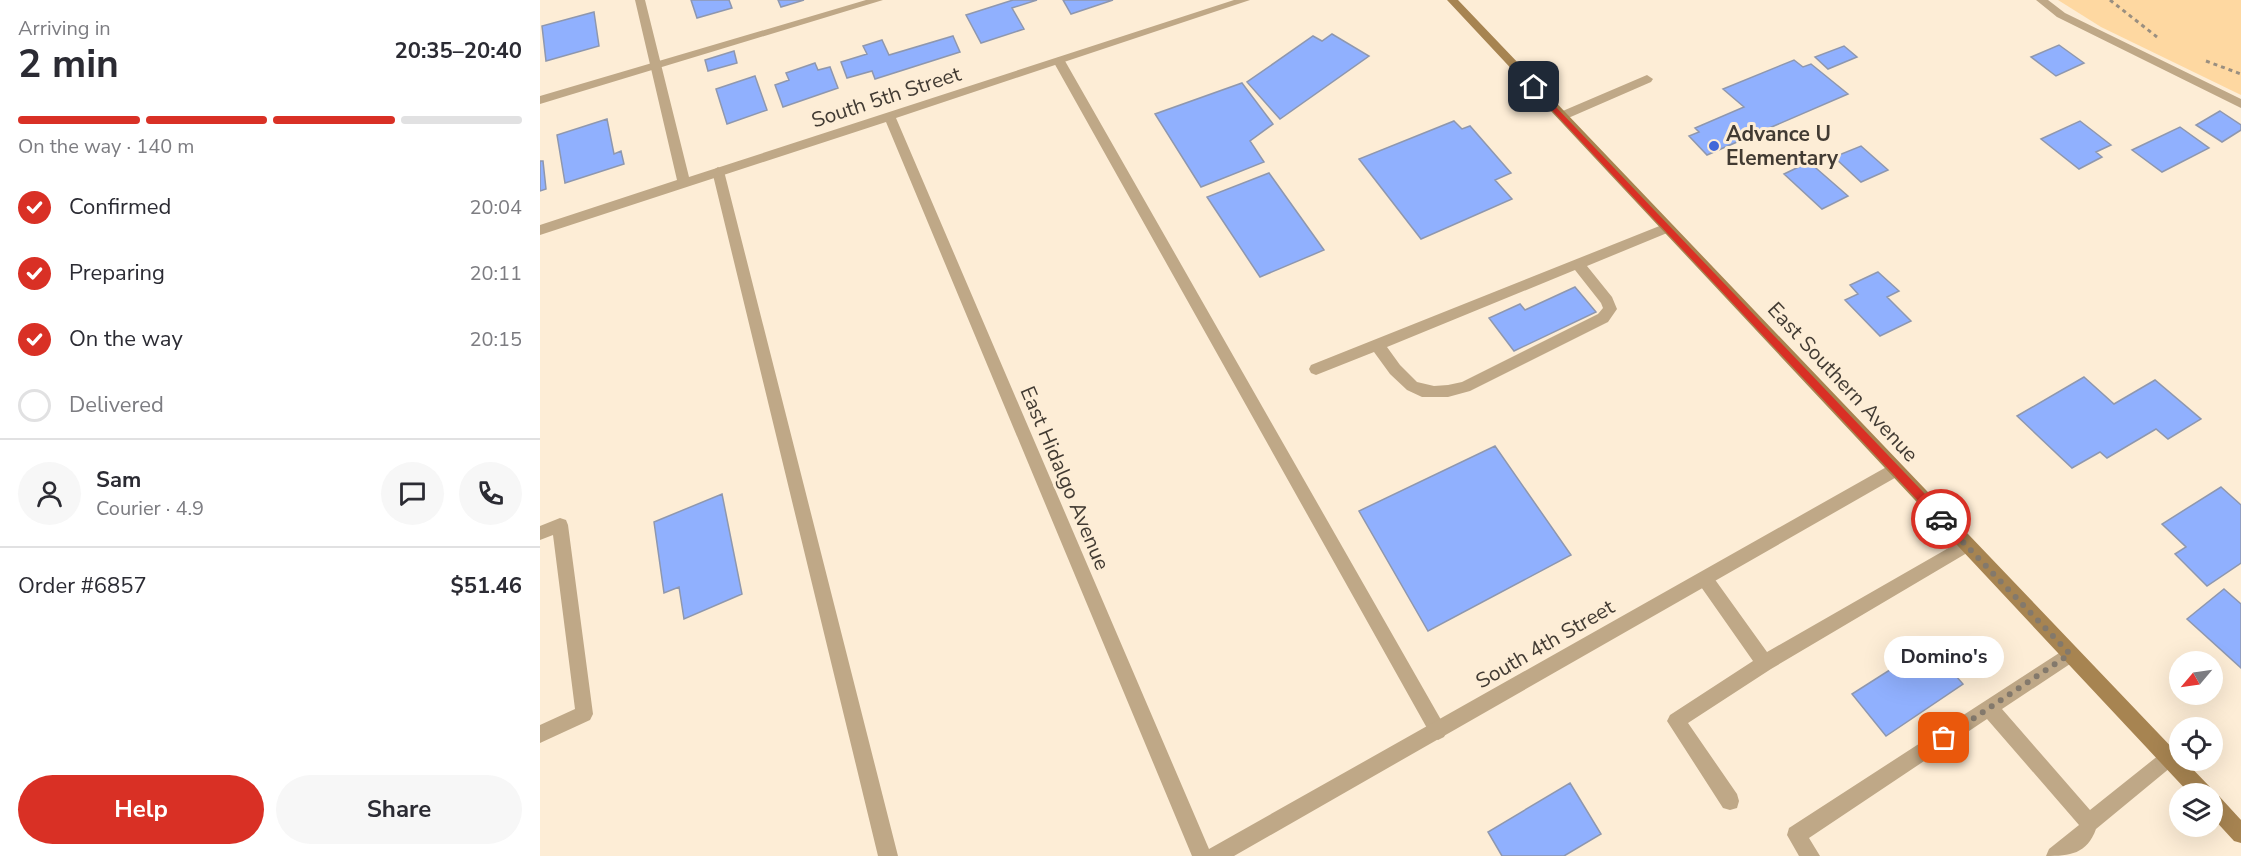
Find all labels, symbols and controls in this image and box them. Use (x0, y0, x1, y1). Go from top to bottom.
text: Arriving in (18, 15, 111, 42)
text: 20:35–20:40 (394, 36, 522, 66)
text: 2 min (18, 38, 119, 91)
street label: South 5th Street (808, 59, 965, 134)
pin (1508, 61, 1559, 112)
icon: home (1517, 70, 1550, 103)
place label: Advance U Elementary (1726, 120, 1839, 172)
text: On the way · 140 m (18, 133, 194, 160)
marker: Advance U Elementary (1707, 139, 1721, 153)
icon: check (18, 191, 51, 224)
text: Confirmed (69, 192, 171, 222)
text: 20:04 (469, 194, 522, 221)
icon: check (18, 257, 51, 290)
text: Preparing (69, 258, 165, 288)
text: 20:11 (469, 260, 522, 287)
street label: East Southern Avenue (1761, 296, 1925, 468)
icon: check (18, 323, 51, 356)
text: On the way (69, 324, 183, 354)
text: 20:15 (469, 326, 522, 353)
street label: East Hidalgo Avenue (1014, 382, 1116, 574)
text: Delivered (69, 390, 164, 420)
button: person (18, 462, 81, 525)
button: chat (381, 462, 444, 525)
button: phone (459, 462, 522, 525)
text: Sam (96, 465, 141, 495)
courier (1911, 489, 1971, 549)
text: Courier · 4.9 (96, 495, 204, 522)
icon: car (1925, 503, 1958, 536)
text: Order #6857 (18, 571, 147, 601)
text: $51.46 (451, 571, 522, 601)
street label: South 4th Street (1471, 593, 1620, 695)
callout: Domino's (1884, 636, 2004, 678)
text: Domino's (1900, 643, 1988, 670)
north arrow (2169, 651, 2223, 705)
map controls (2169, 651, 2223, 837)
pin (1918, 712, 1969, 763)
button: locate (2169, 717, 2223, 771)
icon: bag (1927, 721, 1960, 754)
button: Help (18, 775, 264, 844)
button: Share (276, 775, 522, 844)
button: layers (2169, 783, 2223, 837)

